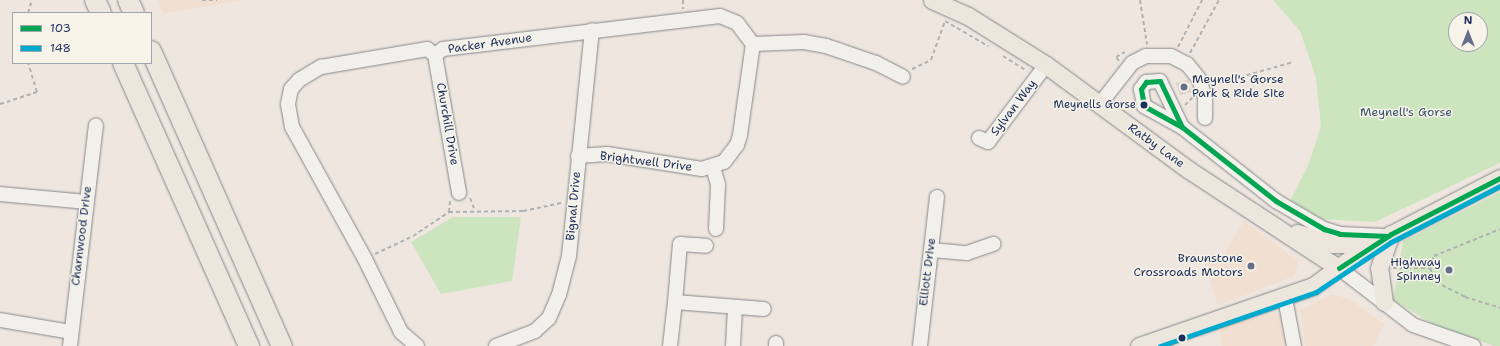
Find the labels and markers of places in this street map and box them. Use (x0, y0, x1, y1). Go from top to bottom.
place label: Meynell's Gorse Park & Ride Site (1192, 73, 1285, 101)
marker: Meynell's Gorse Park & Ride Site (1179, 82, 1189, 92)
place label: Meynells Gorse (1053, 98, 1136, 112)
marker: Meynells Gorse (1139, 100, 1149, 110)
place label: Braunstone Crossroads Motors (1134, 252, 1243, 280)
place label: Highway Spinney (1390, 256, 1441, 284)
marker: Braunstone Crossroads Motors (1246, 261, 1256, 271)
marker: Highway Spinney (1444, 265, 1454, 275)
unlabelled marker (1177, 333, 1187, 343)

